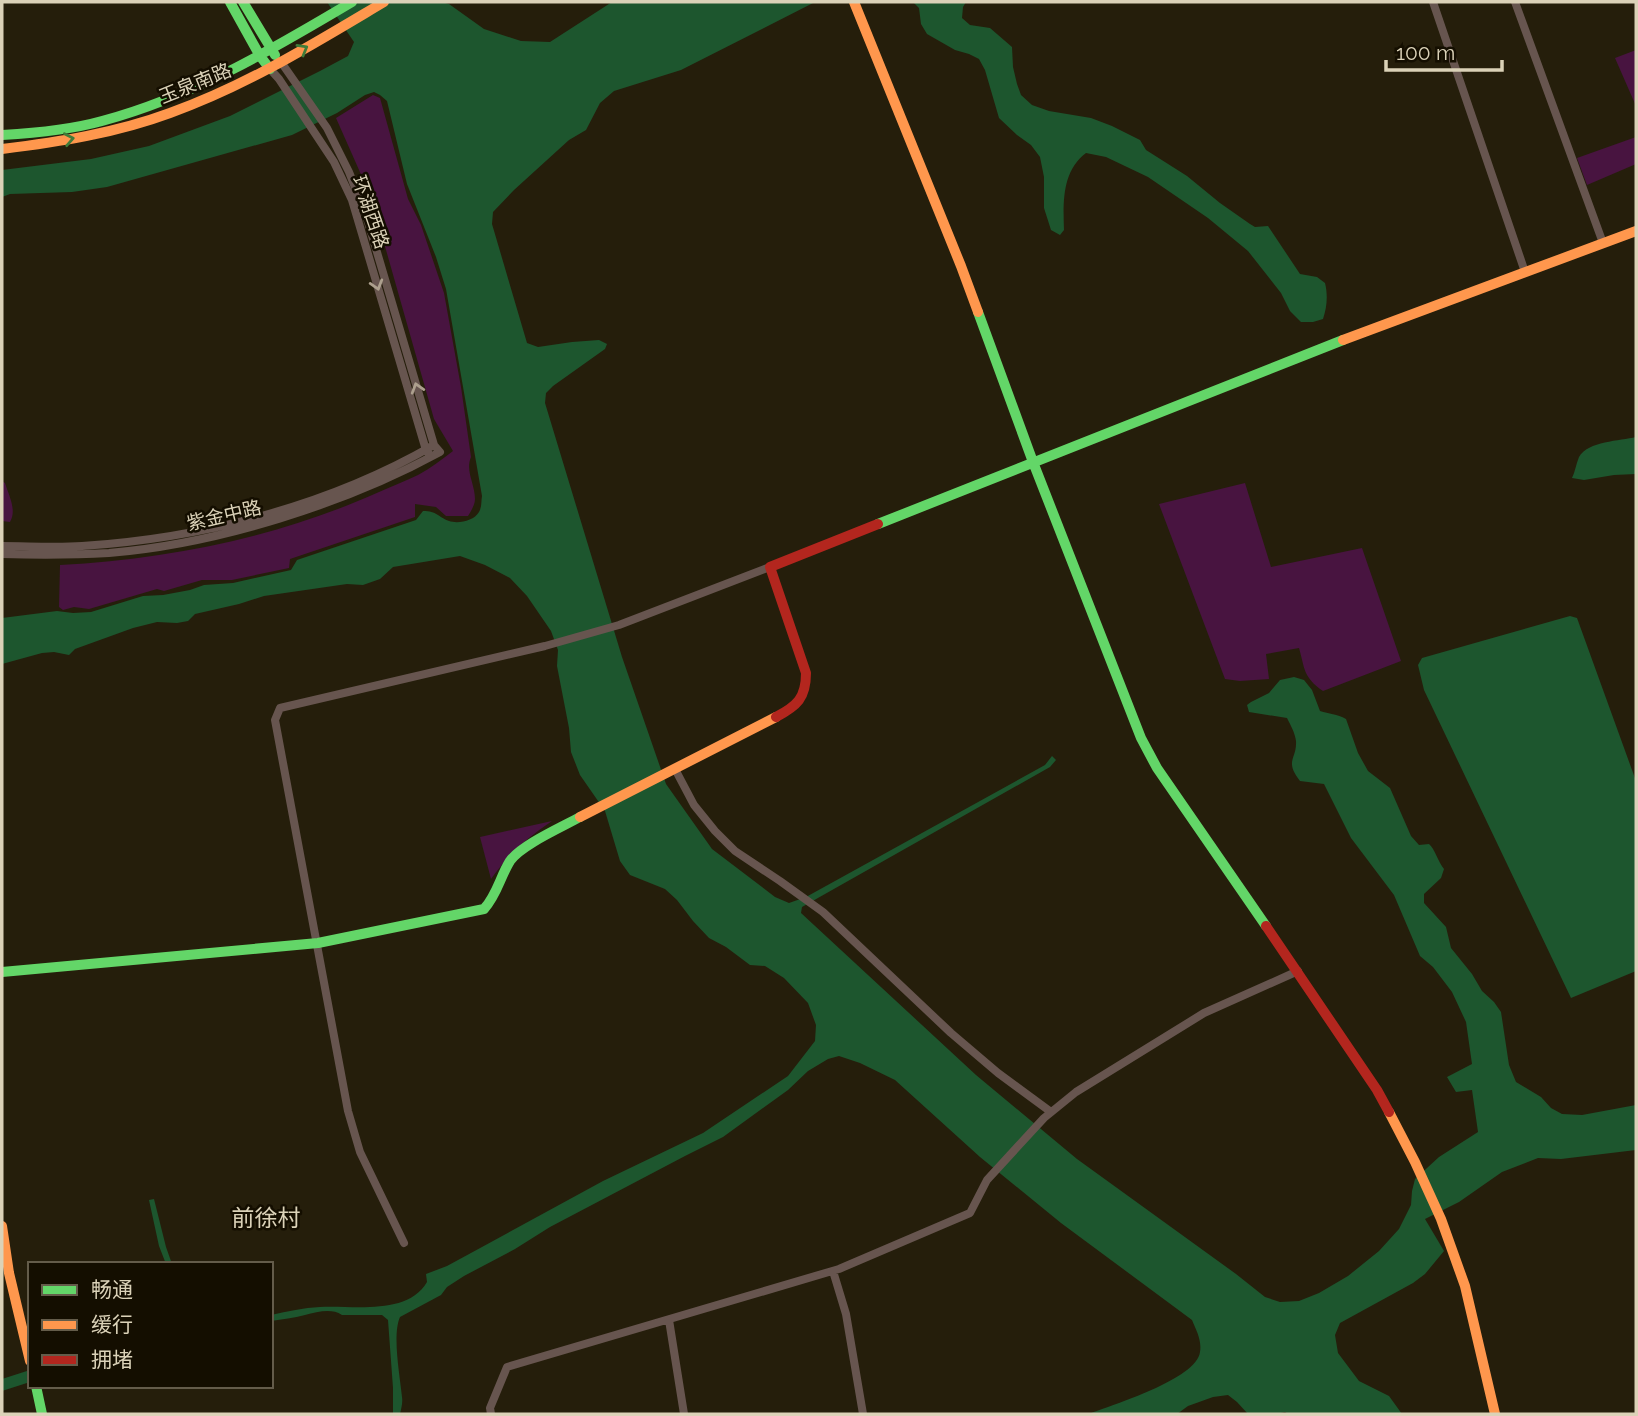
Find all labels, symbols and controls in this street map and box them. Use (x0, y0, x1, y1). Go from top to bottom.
scale bar (1386, 28, 1502, 72)
text: 100 m (1396, 40, 1455, 65)
one-way arrow (296, 45, 309, 58)
street label: 玉泉南路 (156, 59, 234, 107)
one-way arrow (63, 133, 75, 148)
street label: 环湖西路 (348, 172, 394, 252)
one-way arrow (369, 279, 384, 291)
one-way arrow (411, 382, 426, 394)
street label: 紫金中路 (184, 496, 264, 534)
district label: 前徐村 (232, 1204, 301, 1231)
legend (28, 1262, 273, 1388)
text: 畅通 (91, 1277, 133, 1302)
text: 缓行 (91, 1312, 133, 1337)
text: 拥堵 (91, 1347, 133, 1372)

